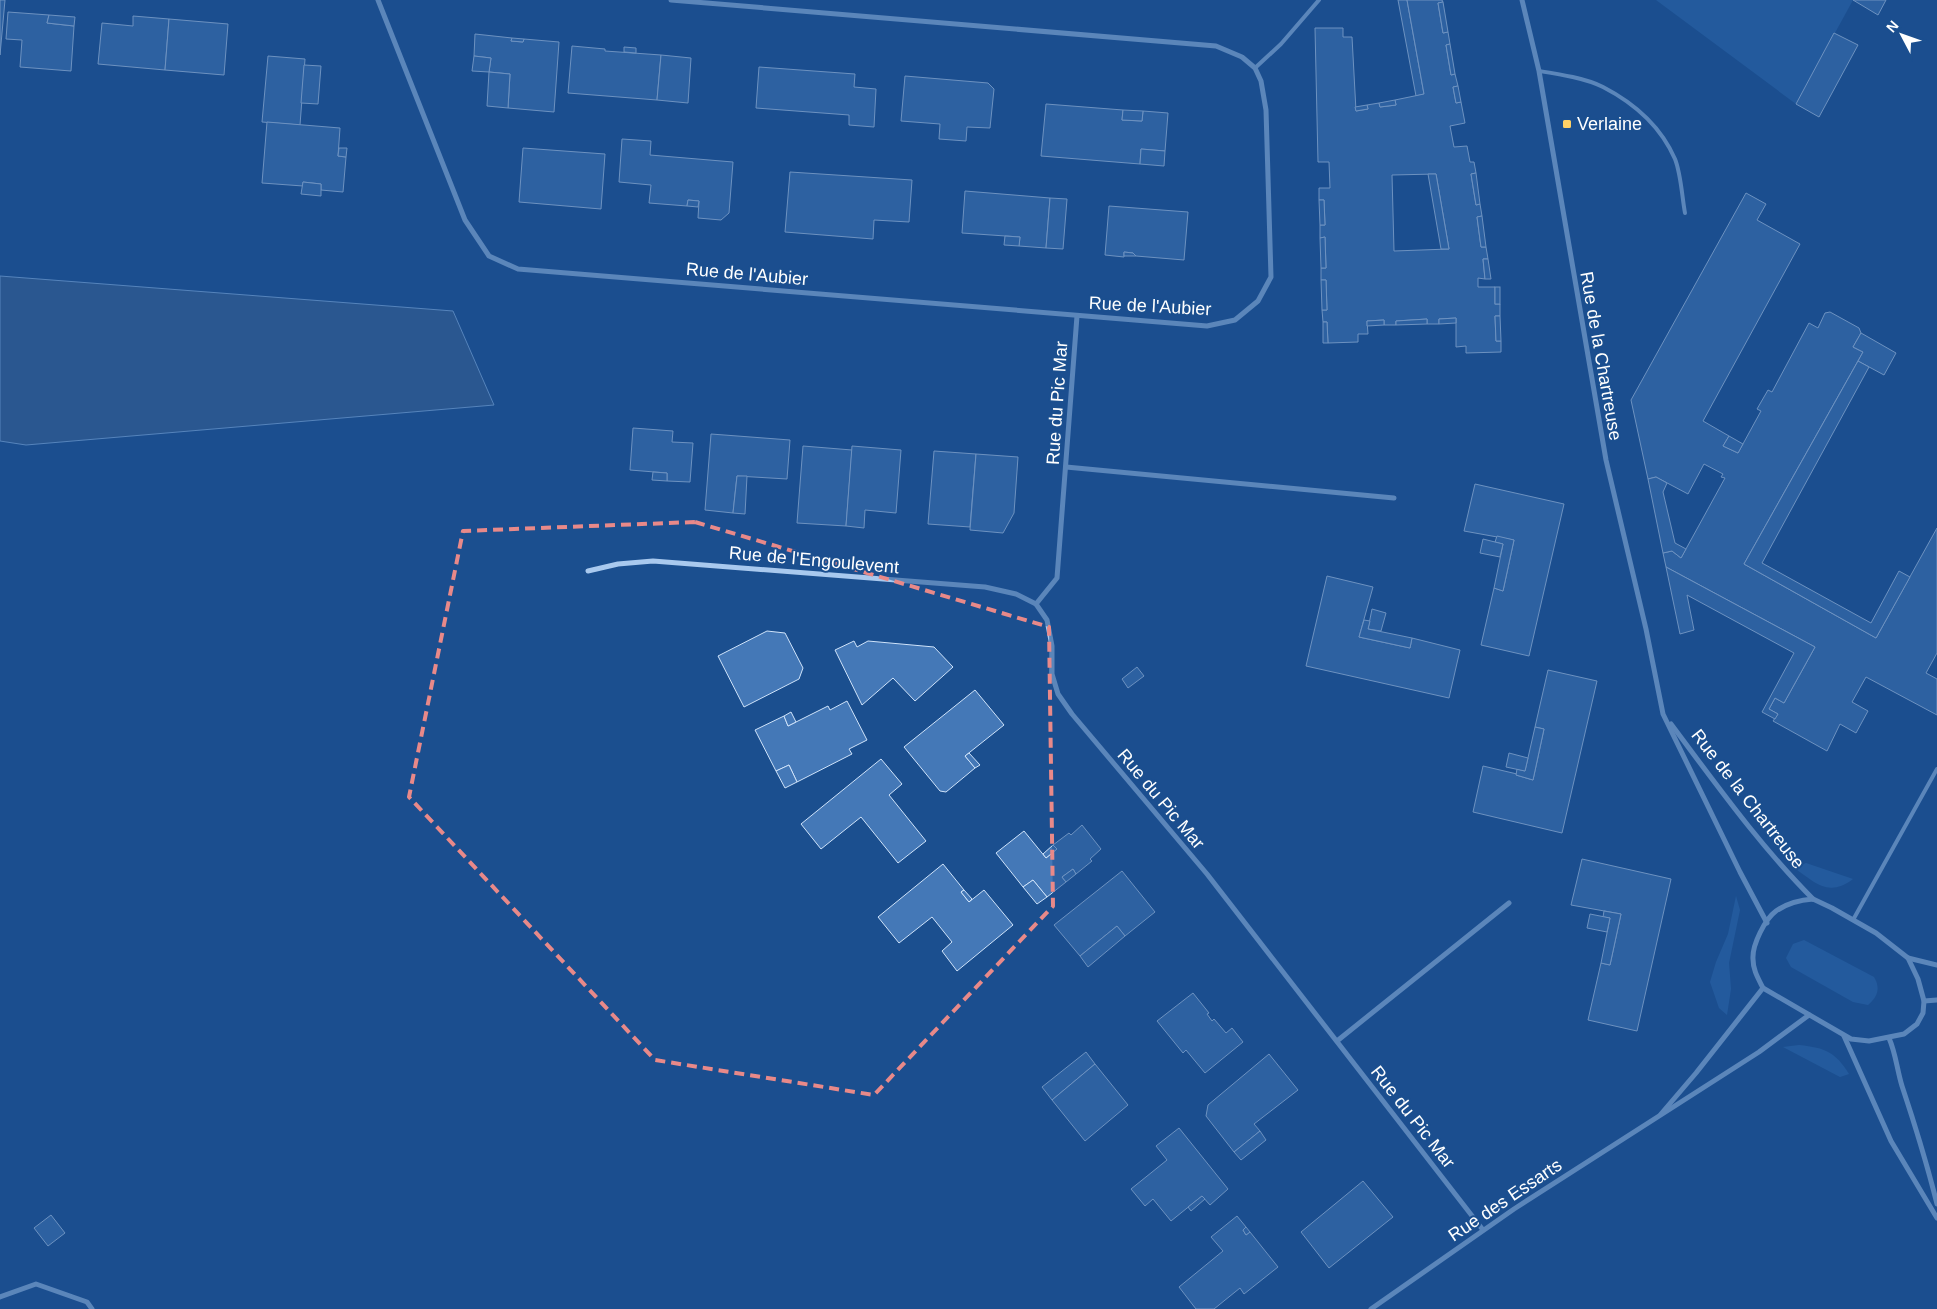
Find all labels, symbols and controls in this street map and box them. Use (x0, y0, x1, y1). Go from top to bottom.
north arrow (1877, 10, 1927, 60)
text: N (1883, 17, 1902, 36)
place label: Verlaine (1577, 114, 1642, 134)
marker: Verlaine (1561, 118, 1573, 130)
street label: Rue de l'Aubier (685, 259, 809, 289)
street label: Rue de la Chartreuse (1576, 270, 1626, 442)
street label: Rue de l'Aubier (1088, 293, 1212, 319)
street label: Rue du Pic Mar (1043, 340, 1071, 466)
street label: Rue de l'Engoulevent (728, 543, 900, 577)
street label: Rue de la Chartreuse (1687, 725, 1809, 873)
street label: Rue du Pic Mar (1113, 745, 1209, 853)
street label: Rue du Pic Mar (1367, 1062, 1459, 1172)
street label: Rue des Essarts (1445, 1155, 1565, 1245)

